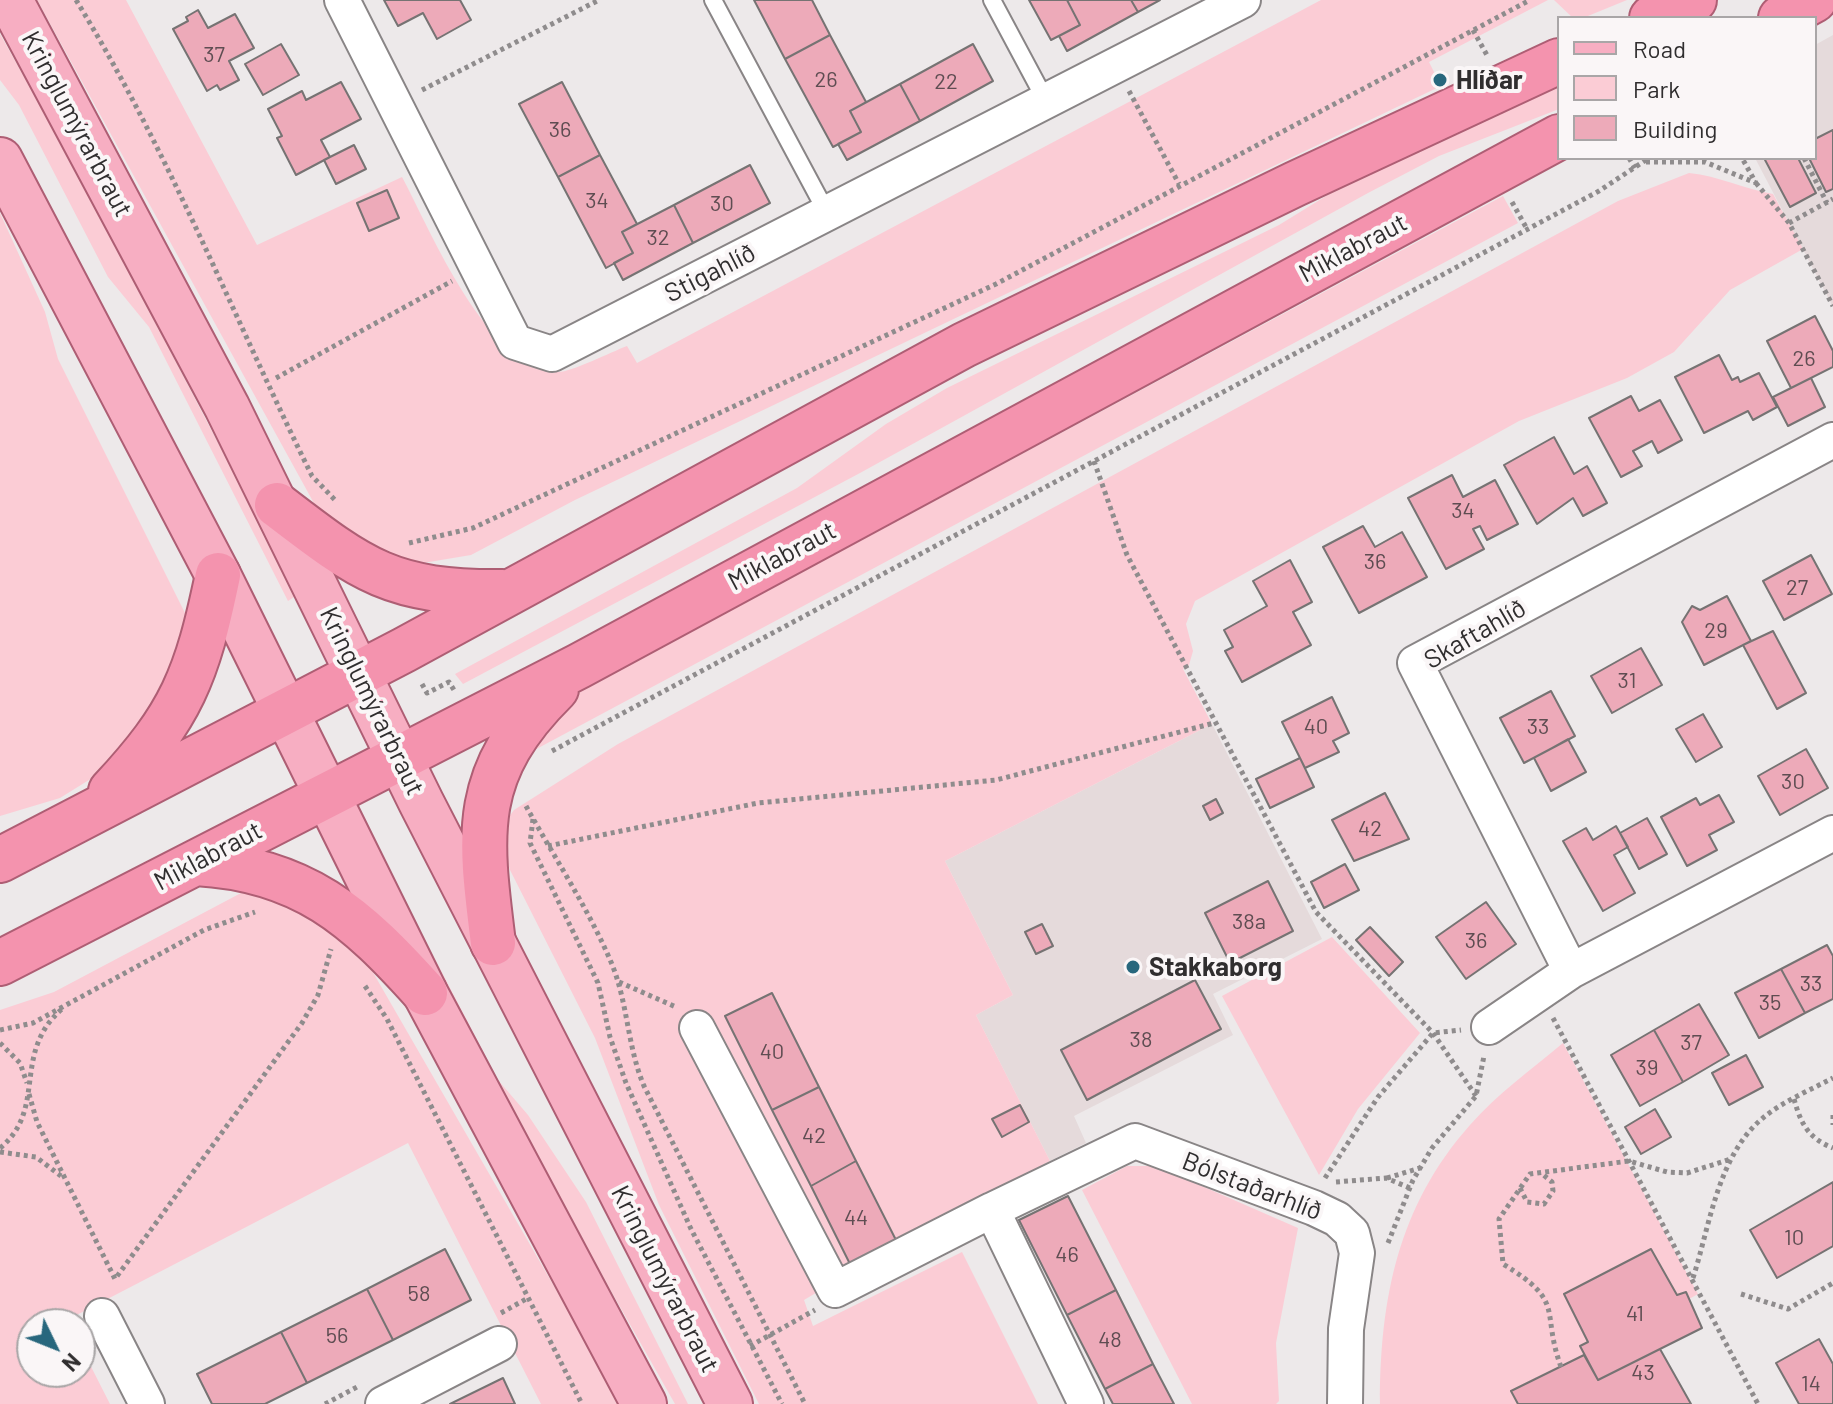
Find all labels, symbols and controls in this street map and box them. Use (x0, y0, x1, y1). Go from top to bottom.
legend (1557, 16, 1817, 160)
street label: Kringlumýrarbraut (15, 26, 139, 222)
text: Road (1633, 34, 1686, 63)
house number: 37 (203, 42, 225, 68)
place label: Hlíðar (1456, 64, 1523, 96)
house number: 26 (814, 67, 838, 93)
house number: 22 (934, 69, 958, 95)
marker: Hlíðar (1431, 71, 1449, 89)
text: Park (1633, 74, 1680, 103)
text: Building (1633, 114, 1717, 143)
house number: 36 (549, 117, 571, 143)
house number: 34 (585, 188, 609, 214)
house number: 30 (710, 191, 734, 217)
street label: Miklabraut (1294, 207, 1412, 289)
house number: 32 (646, 225, 670, 251)
street label: Stigahlíð (659, 237, 761, 309)
house number: 26 (1792, 346, 1816, 372)
house number: 34 (1451, 498, 1475, 524)
street label: Miklabraut (723, 515, 841, 597)
house number: 36 (1364, 549, 1386, 575)
house number: 27 (1786, 575, 1808, 601)
street label: Skaftahlíð (1418, 592, 1532, 676)
street label: Kringlumýrarbraut (313, 602, 431, 800)
house number: 29 (1704, 618, 1728, 644)
house number: 31 (1618, 668, 1636, 694)
house number: 40 (1304, 714, 1328, 740)
house number: 33 (1527, 714, 1549, 740)
house number: 30 (1781, 769, 1805, 795)
street label: Miklabraut (149, 815, 267, 897)
house number: 42 (1358, 816, 1382, 842)
house number: 38a (1232, 909, 1266, 935)
house number: 36 (1465, 928, 1487, 954)
place label: Stakkaborg (1149, 951, 1282, 983)
marker: Stakkaborg (1124, 958, 1142, 976)
house number: 33 (1800, 971, 1822, 997)
house number: 35 (1759, 990, 1781, 1016)
house number: 38 (1130, 1027, 1152, 1053)
house number: 37 (1680, 1030, 1702, 1056)
house number: 40 (760, 1039, 784, 1065)
house number: 39 (1636, 1055, 1658, 1081)
house number: 42 (802, 1123, 826, 1149)
street label: Bólstaðarhlíð (1178, 1145, 1326, 1227)
street label: Kringlumýrarbraut (604, 1180, 726, 1378)
house number: 44 (844, 1205, 868, 1231)
house number: 10 (1784, 1225, 1804, 1251)
house number: 46 (1055, 1242, 1079, 1268)
house number: 58 (408, 1281, 430, 1307)
house number: 41 (1626, 1301, 1644, 1327)
north arrow (16, 1308, 96, 1388)
house number: 56 (326, 1323, 348, 1349)
house number: 48 (1098, 1327, 1122, 1353)
text: N (58, 1349, 87, 1377)
house number: 43 (1631, 1360, 1655, 1386)
house number: 14 (1801, 1371, 1821, 1397)

